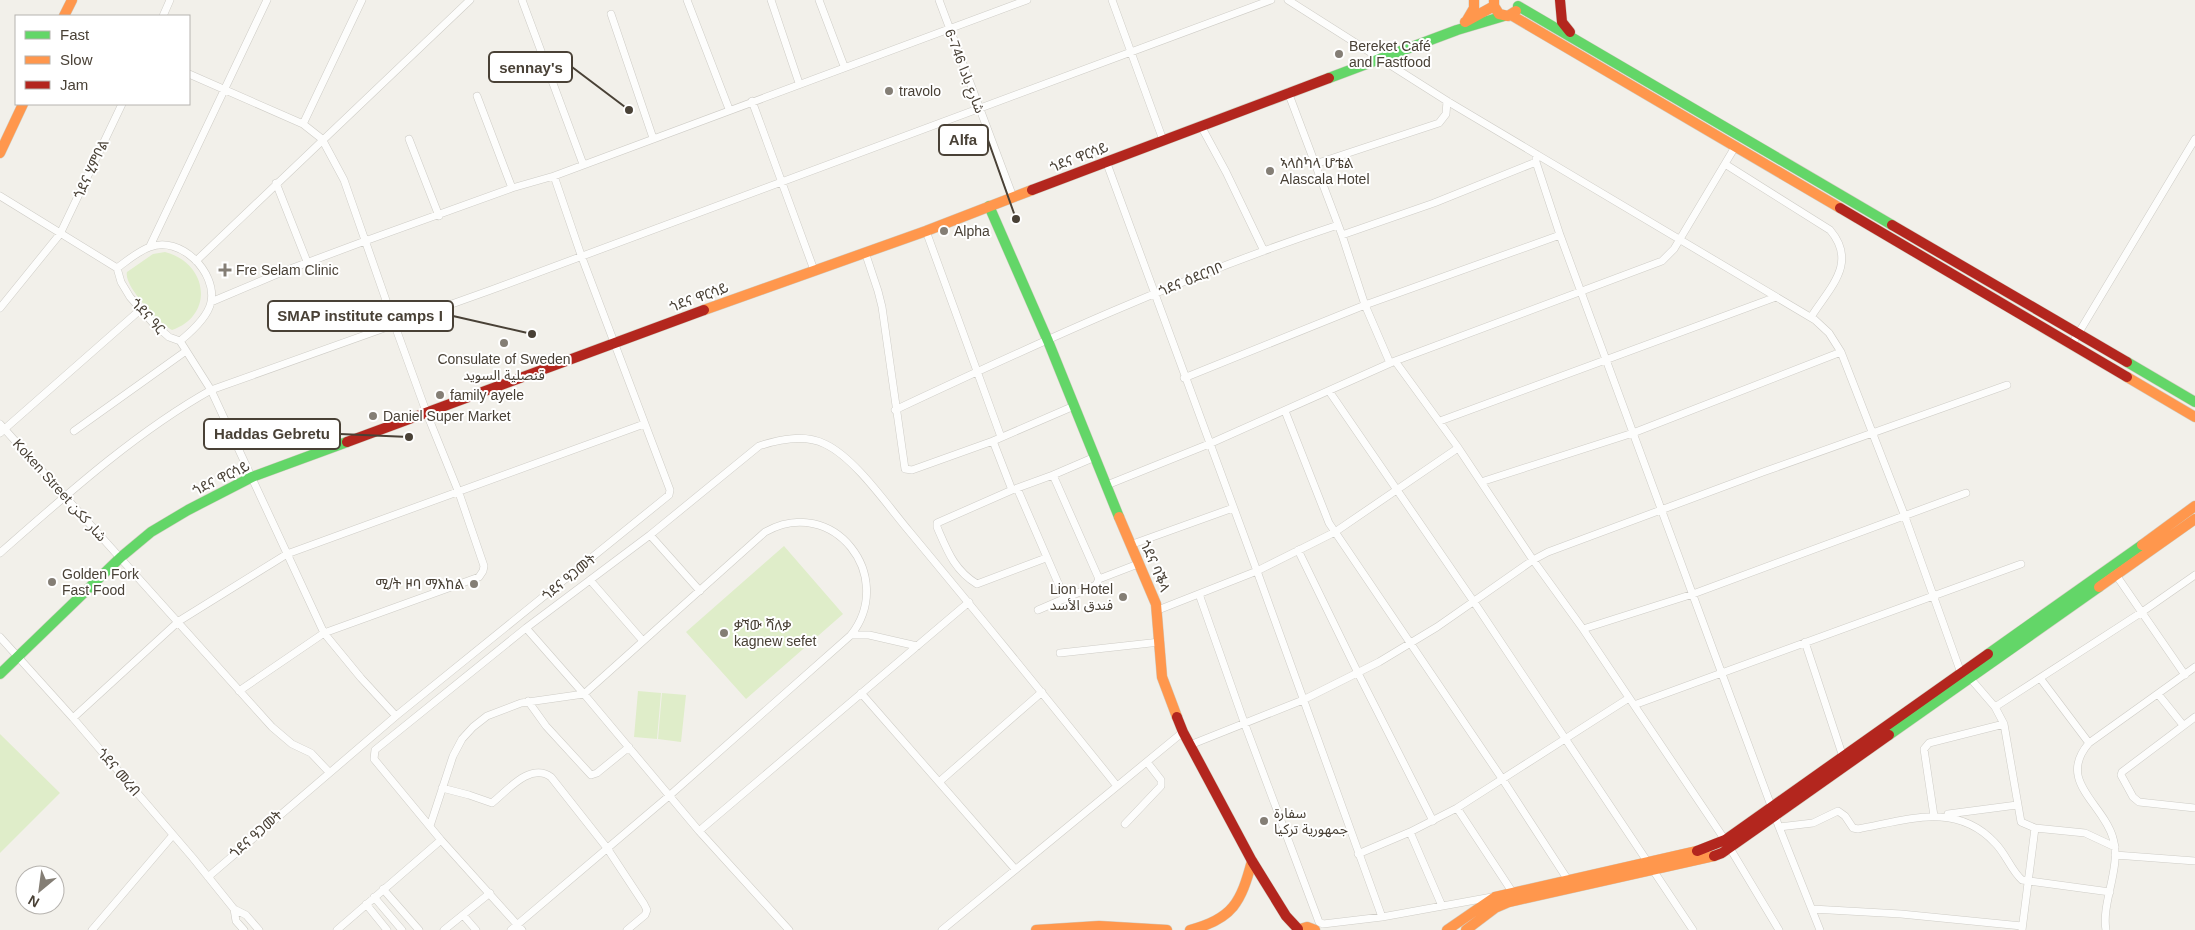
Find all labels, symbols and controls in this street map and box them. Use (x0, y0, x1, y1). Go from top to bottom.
legend (15, 15, 190, 105)
text: Fast (60, 26, 90, 43)
street label: شارع بادا 746-6 (939, 27, 988, 116)
place label: Bereket Café and Fastfood (1349, 38, 1431, 70)
marker: Bereket Café and Fastfood (1333, 48, 1345, 60)
text: Slow (60, 51, 93, 68)
callout: sennay's (489, 52, 572, 82)
text: sennay's (499, 59, 563, 76)
text: Jam (60, 76, 88, 93)
place label: travolo (899, 83, 941, 99)
marker: travolo (883, 85, 895, 97)
callout: Alfa (939, 125, 988, 155)
text: Alfa (949, 131, 978, 148)
street label: ጎደና ሂምቦል (70, 136, 112, 201)
street label: ጎደና ዋርሳይ (1047, 138, 1111, 175)
place label: ኣላስካላ ሆቴል Alascala Hotel (1280, 155, 1370, 187)
marker: ኣላስካላ ሆቴል Alascala Hotel (1264, 165, 1276, 177)
place label: Alpha (954, 223, 990, 239)
marker: Alpha (938, 225, 950, 237)
street label: ጎደና ዕደርባቦ (1156, 259, 1226, 299)
place label: Fre Selam Clinic (236, 262, 339, 278)
marker: Fre Selam Clinic (218, 263, 232, 277)
street label: ጎደና ዋርሳይ (667, 279, 731, 315)
street label: ጎደና ዓር (128, 295, 168, 337)
callout: SMAP institute camps I (268, 301, 453, 331)
text: SMAP institute camps I (277, 307, 443, 324)
marker: Consulate of Sweden قنصلية السويد (498, 337, 510, 349)
place label: Consulate of Sweden قنصلية السويد (437, 351, 571, 384)
place label: family ayele (450, 387, 524, 403)
marker: family ayele (434, 389, 446, 401)
place label: Daniel Super Market (383, 408, 511, 424)
marker: Daniel Super Market (367, 410, 379, 422)
callout: Haddas Gebretu (204, 419, 340, 449)
text: Haddas Gebretu (214, 425, 330, 442)
street label: Koken Street شار ككن (9, 436, 110, 545)
street label: ጎደና ዋርሳይ (190, 457, 252, 499)
street label: ጎደና ባቕላ (1137, 538, 1173, 594)
street label: ጎደና ዓጋመት (539, 550, 600, 604)
place label: Golden Fork Fast Food (62, 566, 140, 598)
marker: Golden Fork Fast Food (46, 576, 58, 588)
place label: ሚ/ት ዞባ ማእከል (376, 576, 465, 592)
marker: ሚ/ት ዞባ ማእከል (468, 578, 480, 590)
place label: Lion Hotel فندق الأسد (1050, 581, 1113, 613)
marker: Lion Hotel فندق الأسد (1117, 591, 1129, 603)
place label: ቃኘው ሻለቃ kagnew sefet (734, 617, 817, 649)
marker: ቃኘው ሻለቃ kagnew sefet (718, 627, 730, 639)
street label: ጎደና መረብ (94, 745, 144, 799)
place label: سفارة جمهورية تركيا (1274, 805, 1348, 838)
street label: ጎደና ዓጋመት (226, 806, 286, 861)
marker: سفارة جمهورية تركيا (1258, 815, 1270, 827)
north arrow (15, 865, 65, 915)
text: N (25, 892, 42, 911)

